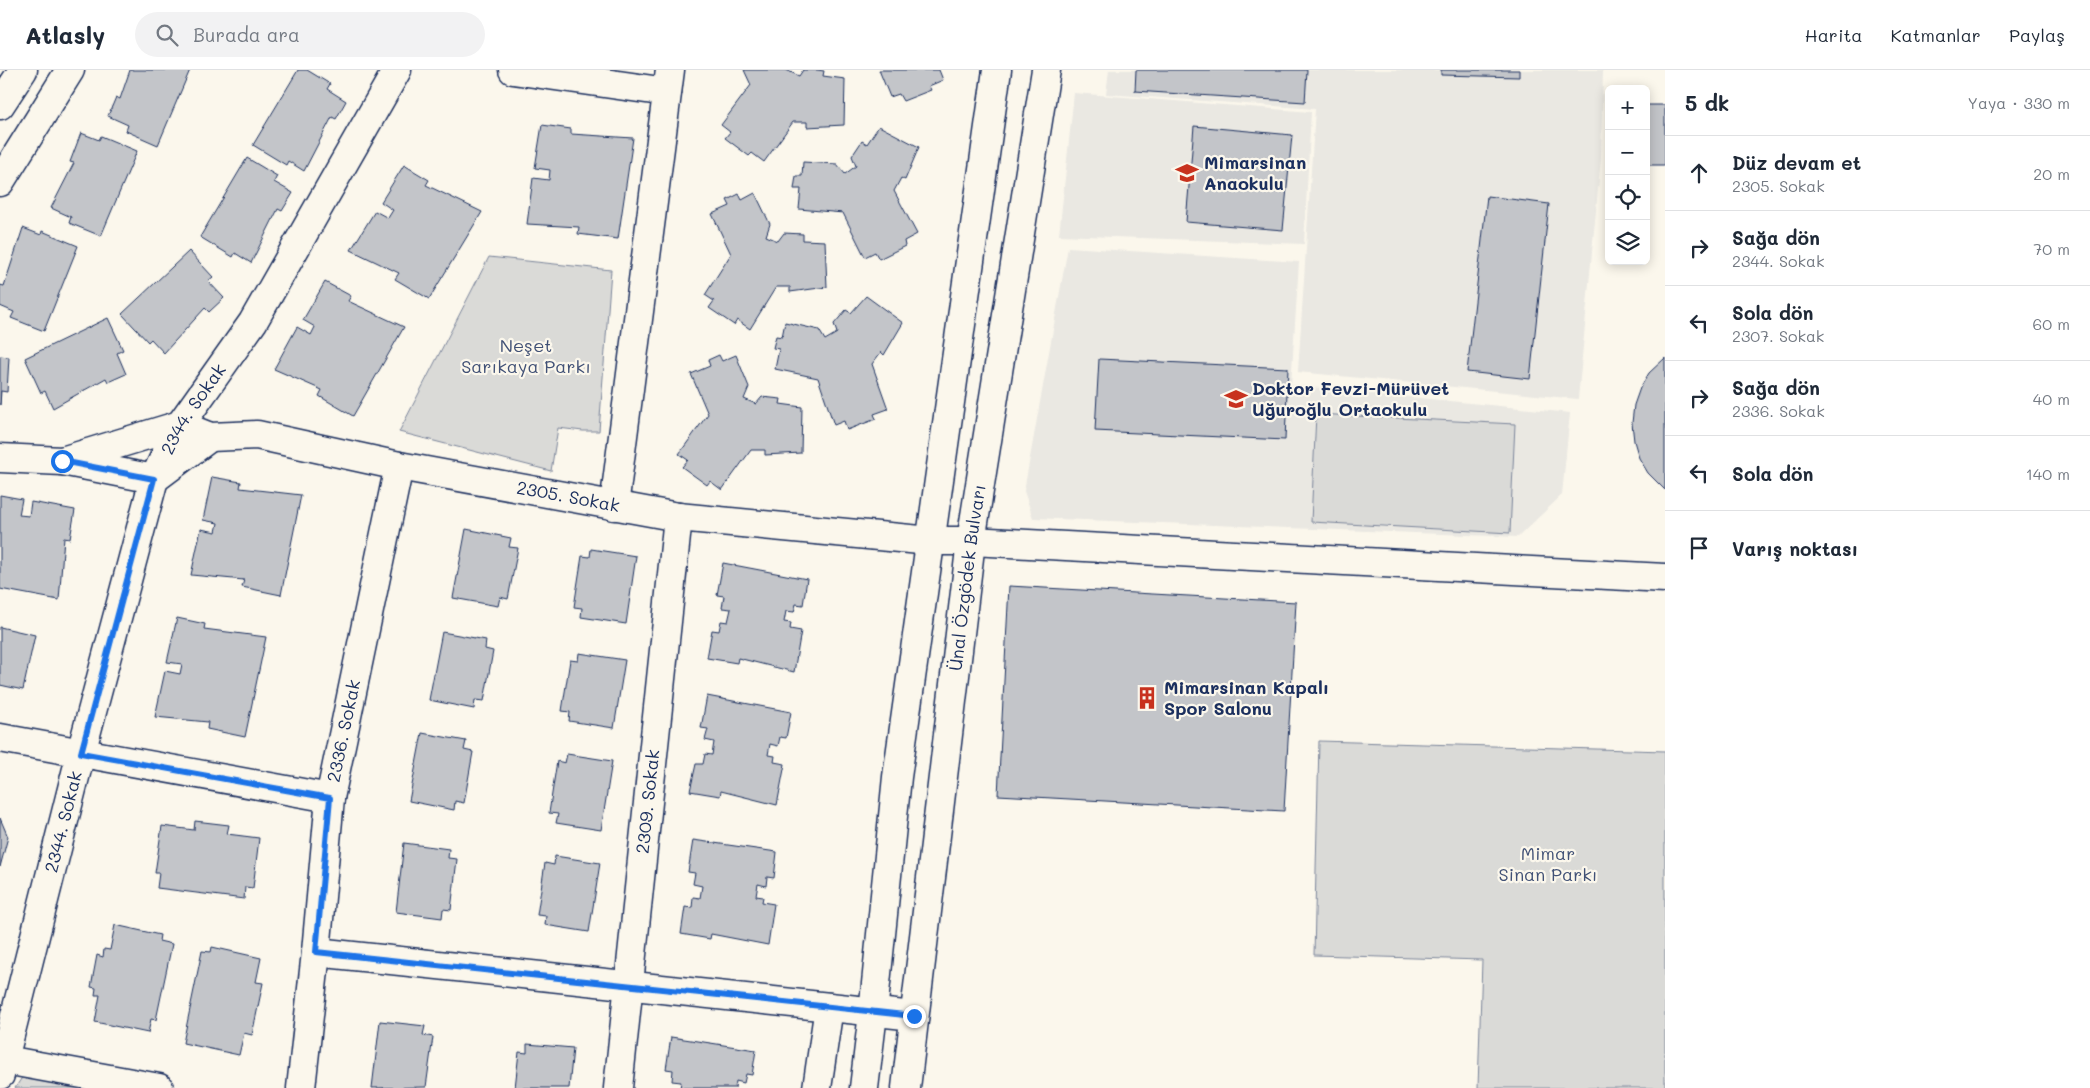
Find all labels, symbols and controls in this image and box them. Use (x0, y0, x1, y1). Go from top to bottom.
search box (135, 12, 485, 57)
text: Atlasly (25, 19, 105, 50)
icon: search (153, 21, 181, 49)
text: Burada ara (193, 22, 300, 47)
text: Harita (1805, 23, 1863, 47)
text: Katmanlar (1891, 23, 1981, 47)
text: Paylaş (2009, 23, 2065, 47)
map controls (1605, 85, 1650, 265)
button: + (1605, 85, 1650, 130)
text: 5 dk (1685, 89, 1729, 116)
text: Yaya · 330 m (1968, 92, 2070, 113)
button: − (1605, 130, 1650, 175)
place label: Mimarsinan Anaokulu (1204, 150, 1306, 195)
text: Düz devam et (1732, 150, 1861, 175)
icon: ahead (1685, 159, 1713, 187)
school or university icon: Mimarsinan Anaokulu (1174, 160, 1200, 186)
text: 20 m (2033, 163, 2070, 184)
button: locate (1605, 175, 1650, 220)
text: 2305. Sokak (1732, 175, 1825, 196)
button: layers (1605, 220, 1650, 265)
text: Sağa dön (1732, 225, 1820, 250)
icon: right (1685, 234, 1713, 262)
text: 70 m (2033, 238, 2070, 259)
text: 2344. Sokak (1732, 250, 1824, 271)
text: Sola dön (1732, 300, 1814, 325)
icon: left (1685, 309, 1713, 337)
text: 60 m (2033, 313, 2070, 334)
text: 2307. Sokak (1732, 325, 1824, 346)
park label: Neşet Sarıkaya Parkı (461, 333, 591, 378)
street label: 2344. Sokak (155, 358, 231, 458)
text: Sağa dön (1732, 375, 1820, 400)
place label: Doktor Fevzi-Mürüvet Uğuroğlu Ortaokulu (1252, 376, 1449, 421)
icon: right (1685, 384, 1713, 412)
school or university icon: Doktor Fevzi-Mürüvet Uğuroğlu Ortaokulu (1223, 386, 1249, 412)
text: 40 m (2033, 388, 2070, 409)
text: 2336. Sokak (1732, 400, 1825, 421)
route start (51, 450, 74, 473)
icon: left (1685, 459, 1713, 487)
text: Sola dön (1732, 461, 1814, 486)
text: 140 m (2026, 463, 2070, 484)
street label: 2305. Sokak (515, 475, 622, 517)
street label: Ünal Özgödek Bulvarı (943, 483, 991, 672)
icon: arrive (1685, 534, 1713, 562)
text: Varış noktası (1732, 536, 1858, 561)
place label: Mimarsinan Kapalı Spor Salonu (1164, 675, 1329, 720)
street label: 2336. Sokak (321, 677, 365, 784)
building icon: Mimarsinan Kapalı Spor Salonu (1134, 685, 1160, 711)
street label: 2309. Sokak (630, 748, 665, 855)
street label: 2344. Sokak (38, 768, 87, 875)
park label: Mimar Sinan Parkı (1498, 841, 1598, 886)
route end (903, 1005, 926, 1028)

